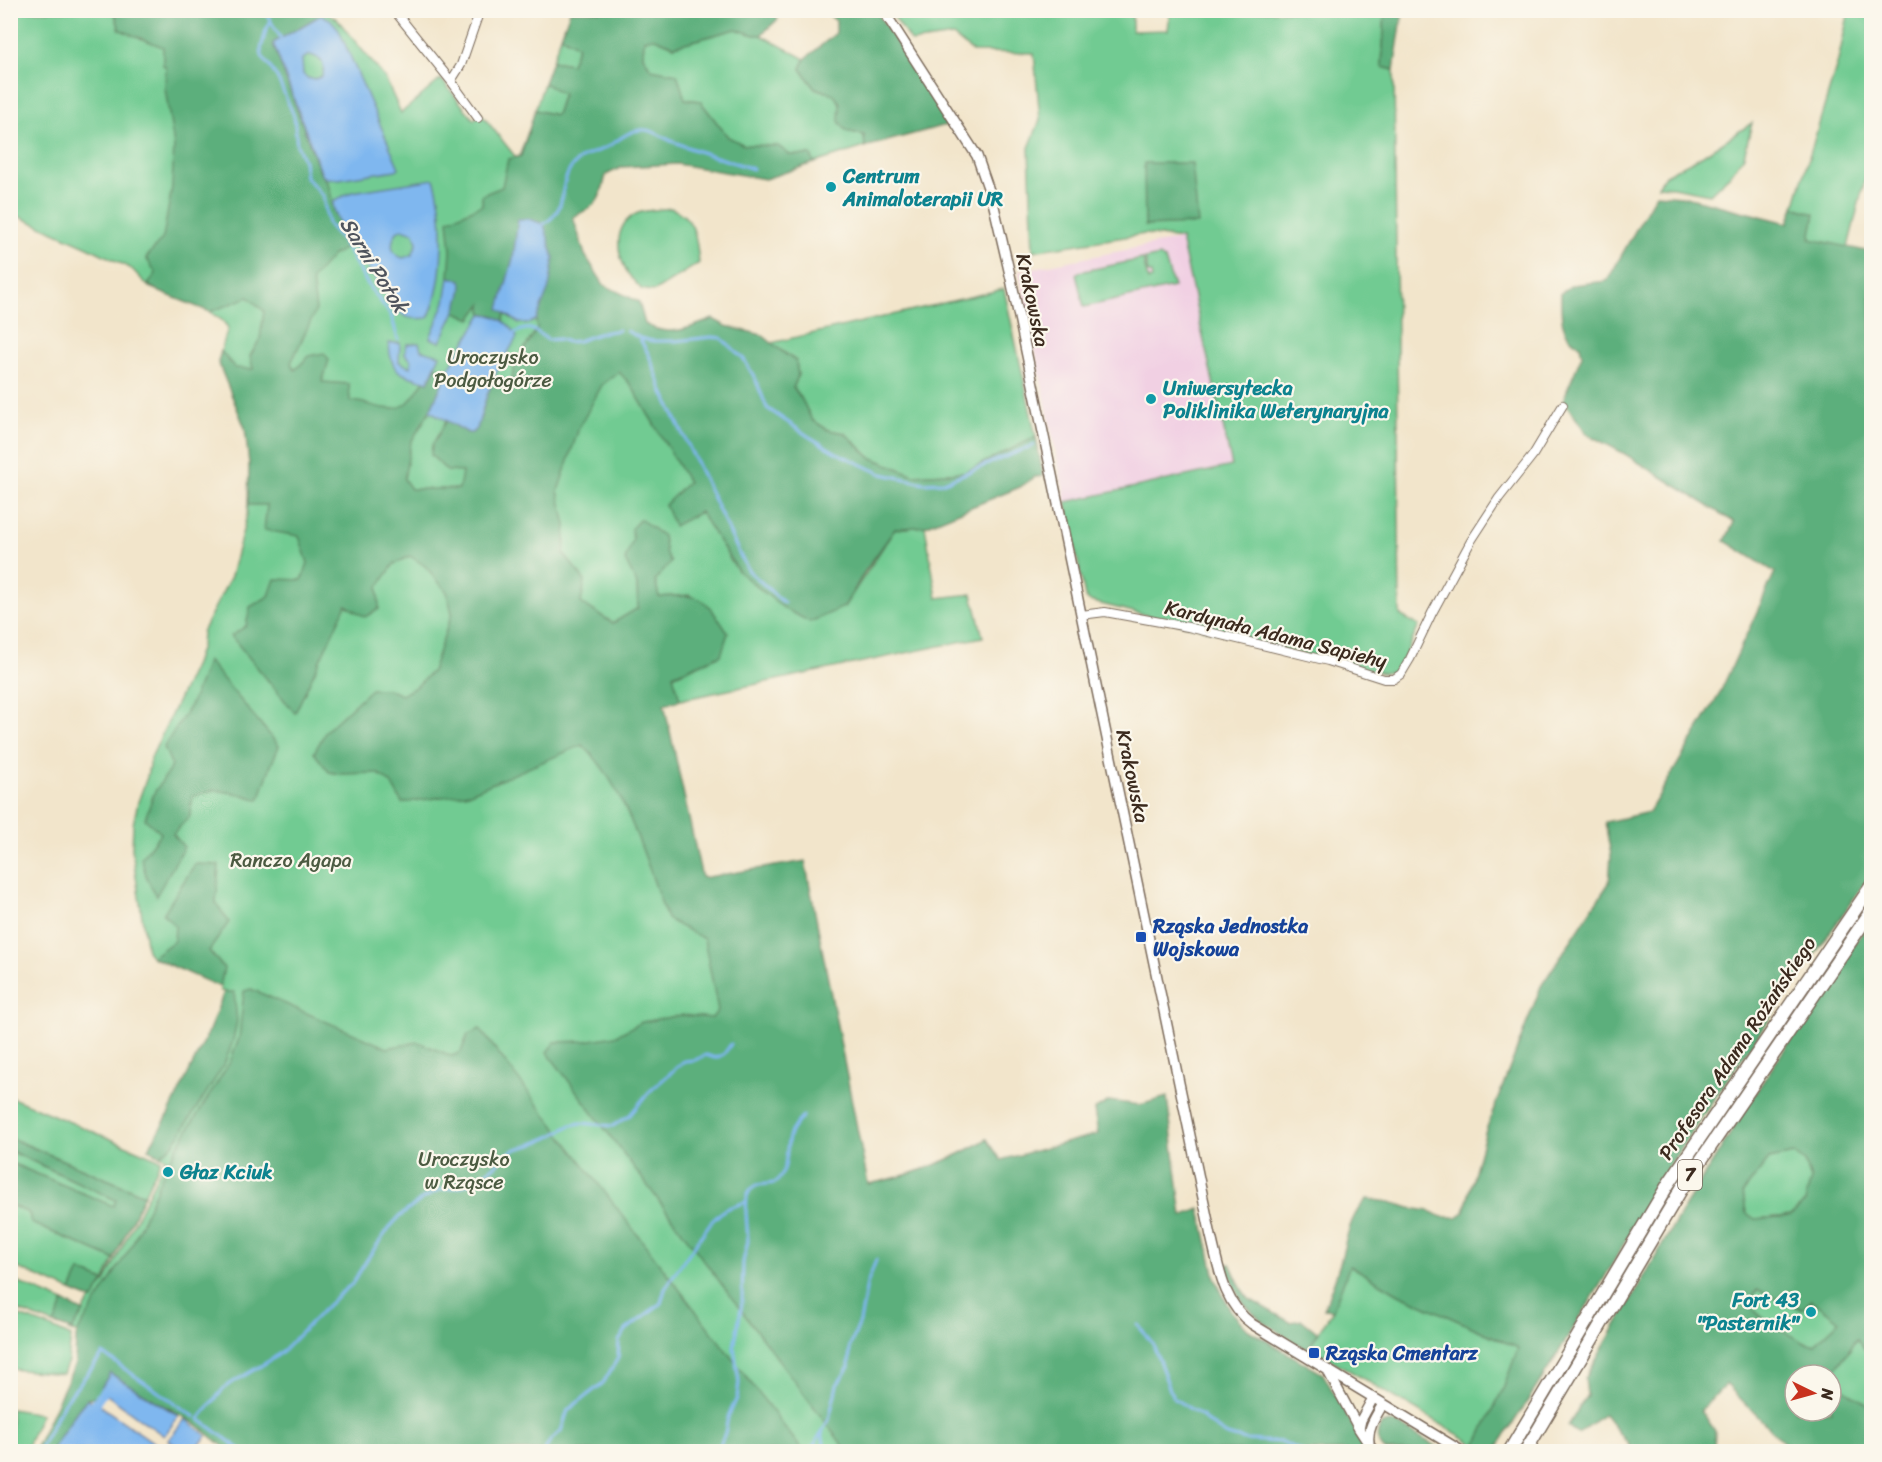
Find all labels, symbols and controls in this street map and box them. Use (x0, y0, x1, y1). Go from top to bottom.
place label: Centrum Animaloterapii UR (842, 159, 1004, 217)
marker: Centrum Animaloterapii UR (824, 180, 838, 194)
water label: Sarni Potok (329, 209, 420, 323)
street label: Krakowska (1006, 250, 1059, 350)
park label: Uroczysko Podgołogórze (434, 340, 552, 398)
place label: Uniwersytecka Poliklinika Weterynaryjna (1163, 371, 1390, 429)
marker: Uniwersytecka Poliklinika Weterynaryjna (1144, 392, 1158, 406)
street label: Kardynała Adama Sapiehy (1161, 590, 1391, 679)
street label: Krakowska (1106, 726, 1159, 826)
park label: Ranczo Agapa (230, 843, 352, 878)
place label: Rząska Jednostka Wojskowa (1152, 909, 1308, 967)
street label: Profesora Adama Rożańskiego (1649, 929, 1826, 1167)
marker: Rząska Jednostka Wojskowa (1134, 930, 1148, 944)
park label: Uroczysko w Rząsce (418, 1142, 510, 1200)
place label: Głaz Kciuk (179, 1155, 273, 1190)
road number: 7 (1678, 1160, 1702, 1190)
marker: Głaz Kciuk (161, 1165, 175, 1179)
place label: Fort 43 "Pasternik" (1697, 1283, 1801, 1341)
marker: Fort 43 "Pasternik" (1804, 1305, 1818, 1319)
place label: Rząska Cmentarz (1325, 1336, 1479, 1371)
marker: Rząska Cmentarz (1307, 1346, 1321, 1360)
north arrow (1783, 1363, 1843, 1423)
text: N (1812, 1386, 1842, 1402)

